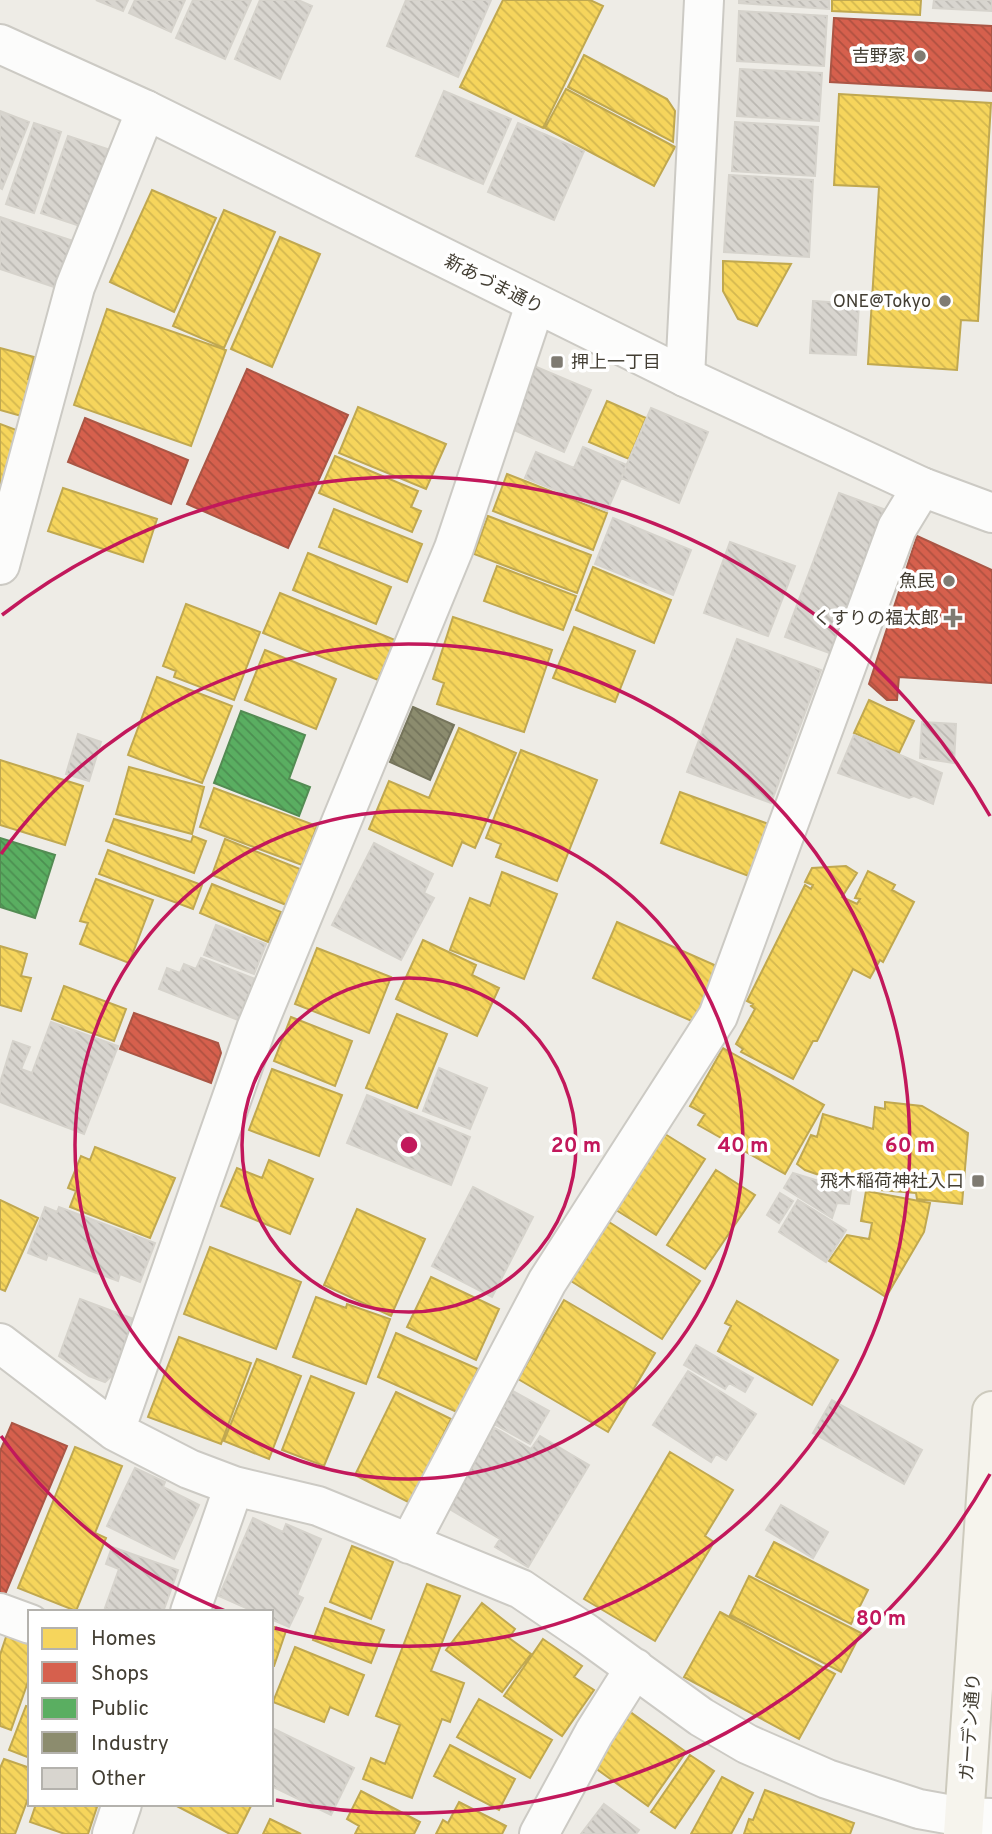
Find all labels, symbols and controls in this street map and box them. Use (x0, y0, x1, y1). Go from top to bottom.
place label: 吉野家 (852, 46, 906, 69)
marker: 吉野家 (912, 48, 928, 64)
street label: 新あづま通り (440, 251, 547, 320)
place label: ONE@Tokyo (833, 291, 931, 314)
marker: ONE@Tokyo (937, 293, 953, 309)
place label: 押上一丁目 (571, 352, 661, 375)
marker: 押上一丁目 (549, 354, 565, 370)
place label: 魚民 (899, 571, 935, 594)
marker: 魚民 (941, 573, 957, 589)
place label: くすりの福太郎 (813, 608, 939, 631)
marker: くすりの福太郎 (945, 610, 961, 626)
centre of rings (397, 1133, 421, 1157)
text: 20 m (551, 1133, 601, 1160)
text: 40 m (718, 1133, 768, 1160)
text: 60 m (885, 1133, 935, 1160)
place label: 飛木稲荷神社入口 (820, 1171, 964, 1194)
marker: 飛木稲荷神社入口 (970, 1173, 986, 1189)
text: 80 m (856, 1606, 906, 1633)
legend (28, 1610, 273, 1806)
text: Homes (91, 1626, 156, 1653)
text: Shops (91, 1661, 149, 1688)
street label: ガーデン通り (956, 1672, 987, 1782)
text: Public (91, 1696, 149, 1723)
text: Industry (91, 1731, 169, 1758)
text: Other (91, 1766, 146, 1793)

